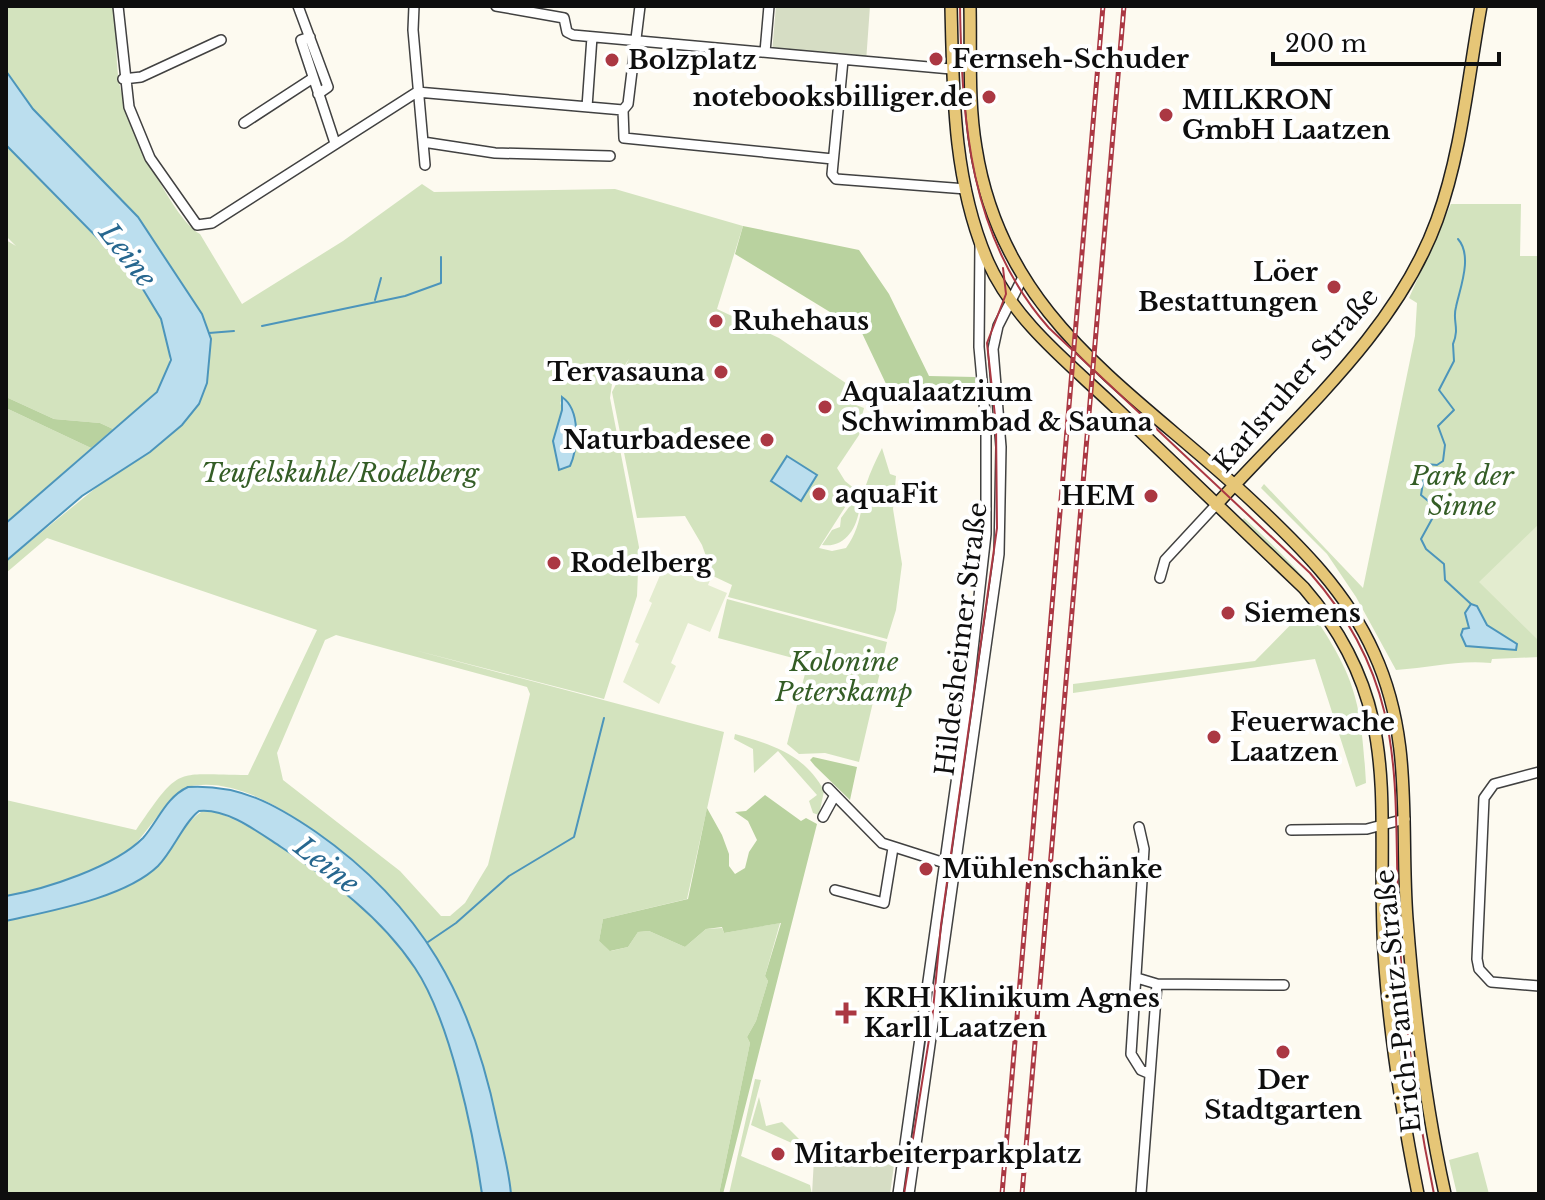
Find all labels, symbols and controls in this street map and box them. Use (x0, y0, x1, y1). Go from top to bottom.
scale bar (1273, 16, 1499, 66)
text: 200 m (1285, 29, 1367, 58)
place label: Fernseh-Schuder (952, 43, 1189, 75)
place label: Bolzplatz (628, 44, 757, 76)
marker: Fernseh-Schuder (927, 50, 945, 68)
marker: Bolzplatz (603, 51, 621, 69)
place label: notebooksbilliger.de (693, 81, 973, 113)
place label: MILKRON GmbH Laatzen (1182, 84, 1390, 146)
marker: notebooksbilliger.de (980, 88, 998, 106)
marker: MILKRON GmbH Laatzen (1157, 106, 1175, 124)
water label: Leine (91, 215, 164, 295)
place label: Löer Bestattungen (1138, 256, 1318, 318)
marker: Löer Bestattungen (1325, 278, 1343, 296)
street label: Karlsruher Straße (1207, 281, 1385, 479)
place label: Ruhehaus (732, 305, 869, 337)
marker: Ruhehaus (707, 312, 725, 330)
place label: Tervasauna (547, 356, 705, 388)
marker: Tervasauna (712, 363, 730, 381)
place label: Aqualaatzium Schwimmbad & Sauna (840, 376, 1153, 438)
marker: Aqualaatzium Schwimmbad & Sauna (816, 398, 834, 416)
place label: Naturbadesee (563, 424, 751, 456)
marker: Naturbadesee (758, 431, 776, 449)
park label: Teufelskuhle/Rodelberg (201, 457, 480, 489)
park label: Park der Sinne (1409, 460, 1515, 522)
place label: aquaFit (835, 478, 938, 510)
place label: HEM (1061, 480, 1135, 512)
marker: aquaFit (810, 485, 828, 503)
marker: HEM (1142, 487, 1160, 505)
street label: Hildesheimer Straße (928, 500, 994, 778)
place label: Rodelberg (570, 547, 713, 579)
marker: Rodelberg (545, 554, 563, 572)
place label: Siemens (1244, 597, 1361, 629)
marker: Siemens (1219, 604, 1237, 622)
park label: Kolonine Peterskamp (774, 646, 913, 708)
place label: Feuerwache Laatzen (1230, 706, 1395, 768)
marker: Feuerwache Laatzen (1205, 728, 1223, 746)
water label: Leine (287, 829, 366, 902)
place label: Mühlenschänke (942, 853, 1163, 885)
marker: Mühlenschänke (917, 860, 935, 878)
street label: Erich-Panitz-Straße (1368, 868, 1428, 1134)
place label: KRH Klinikum Agnes Karll Laatzen (864, 982, 1160, 1044)
marker: KRH Klinikum Agnes Karll Laatzen (835, 1002, 857, 1024)
marker: Der Stadtgarten (1274, 1043, 1292, 1061)
place label: Der Stadtgarten (1204, 1064, 1362, 1126)
place label: Mitarbeiterparkplatz (794, 1138, 1081, 1170)
marker: Mitarbeiterparkplatz (769, 1145, 787, 1163)

